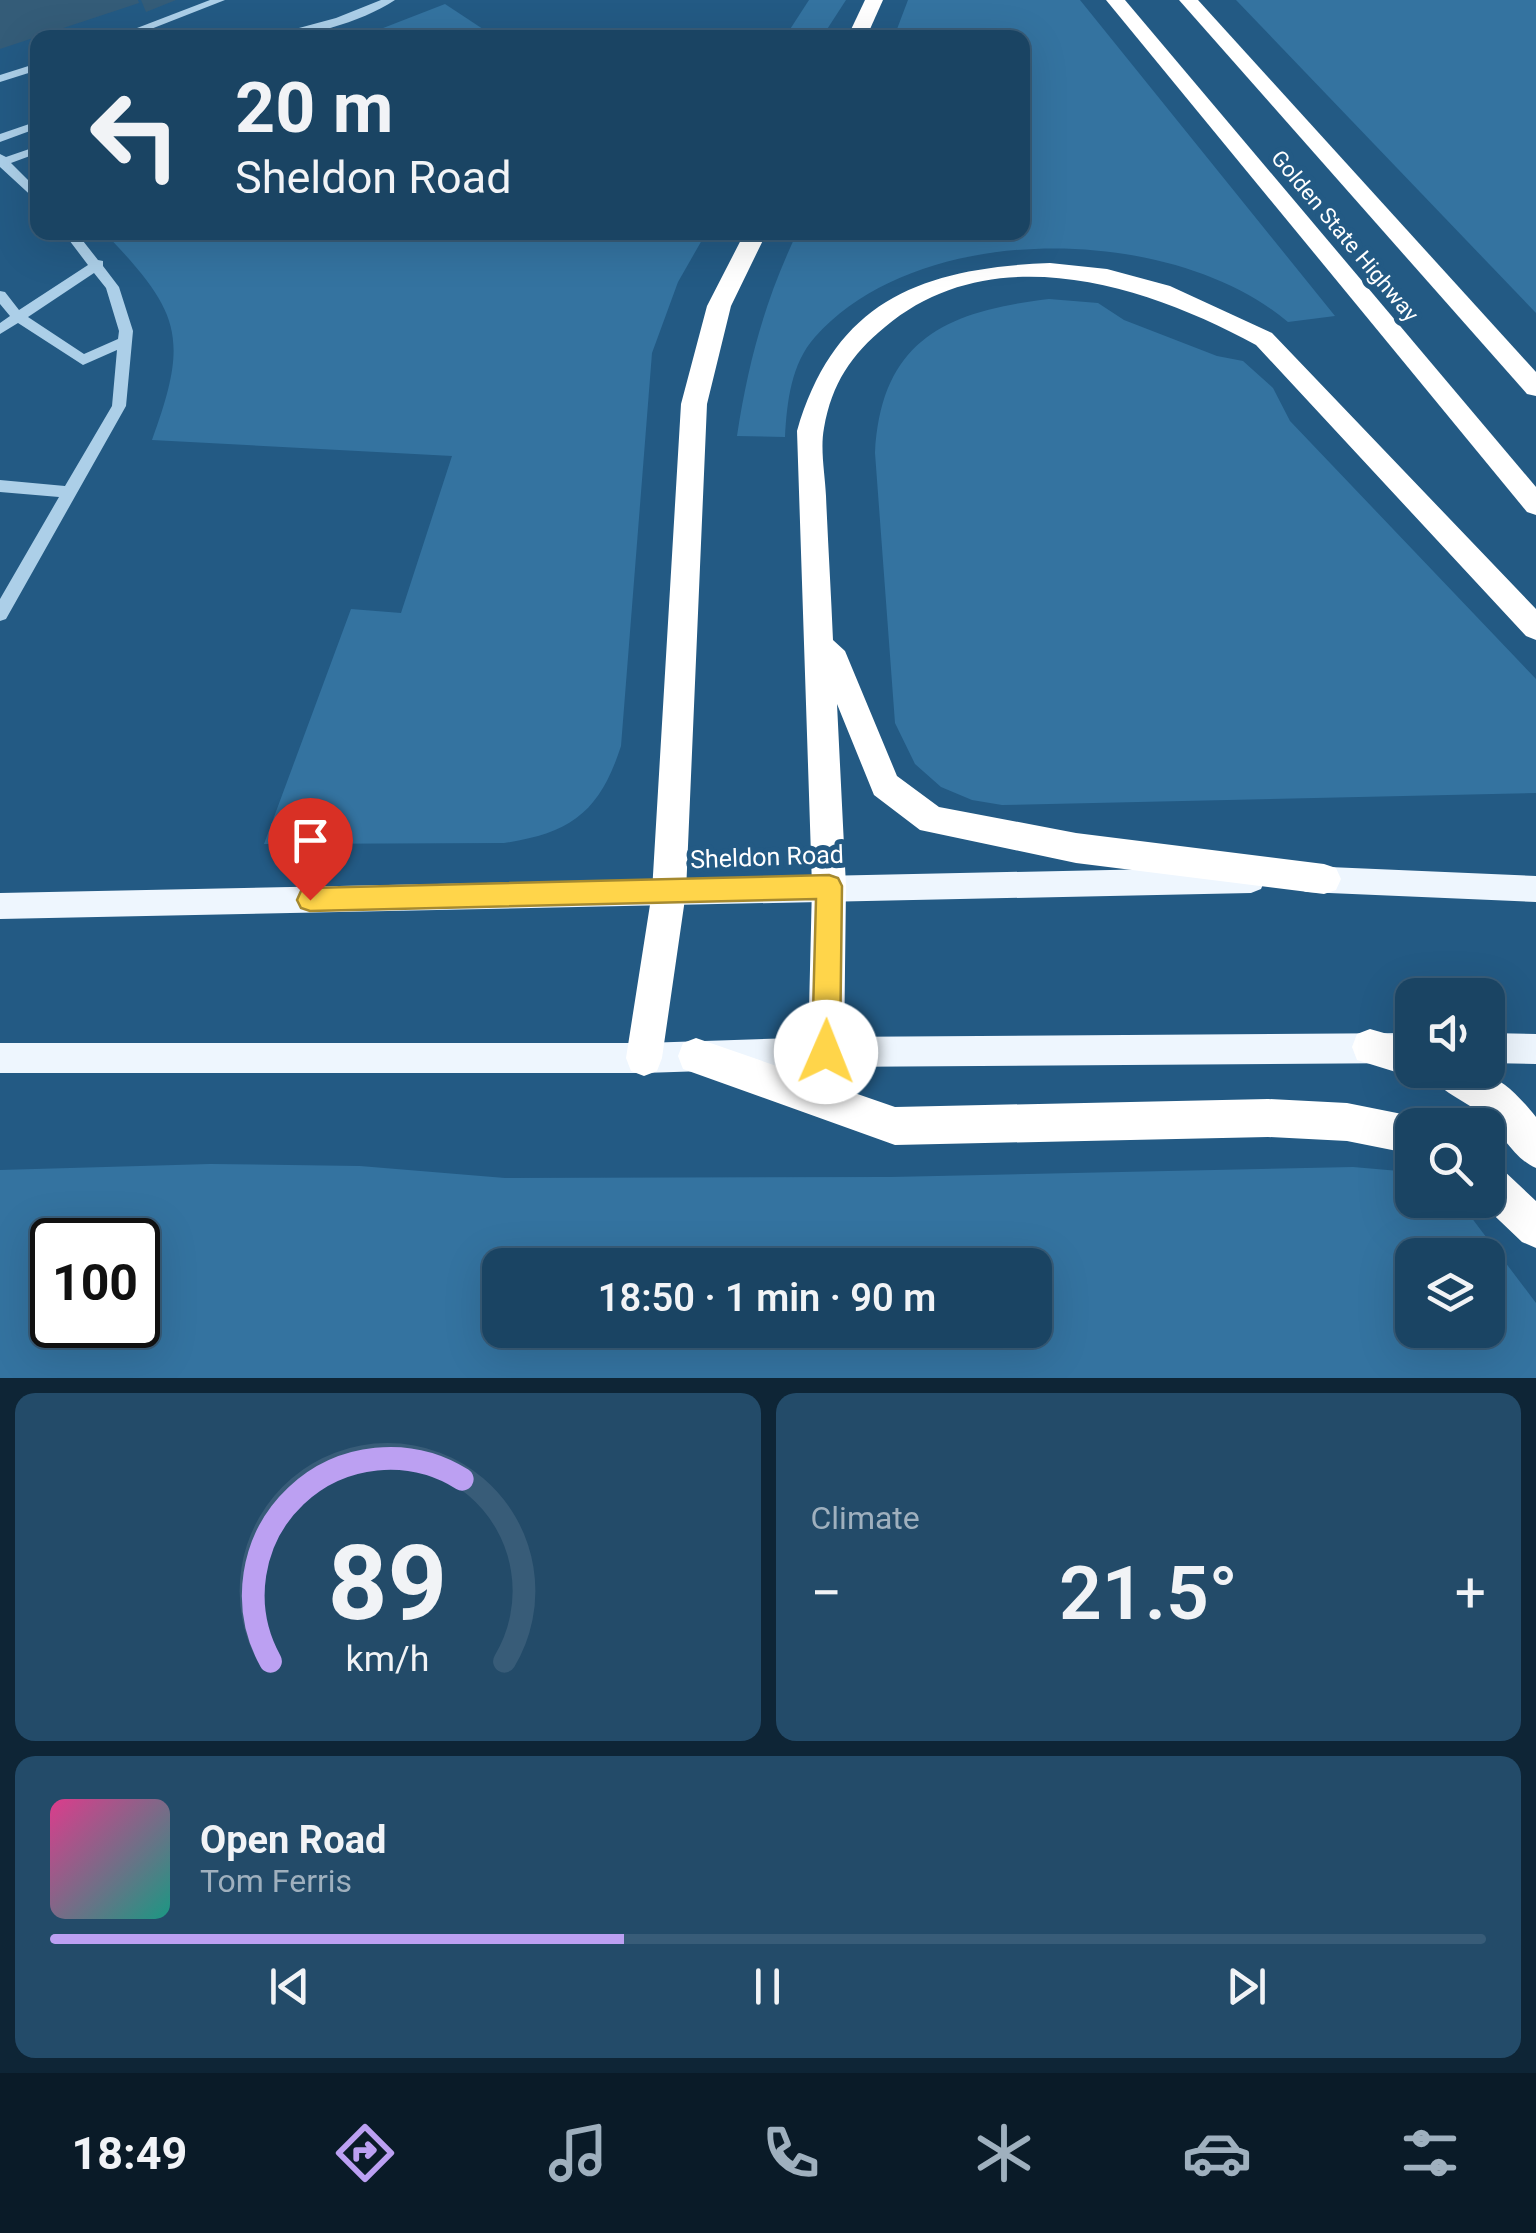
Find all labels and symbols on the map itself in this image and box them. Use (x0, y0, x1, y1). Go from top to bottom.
street label: Golden State Highway (1266, 145, 1424, 327)
pin (268, 798, 353, 901)
street label: Sheldon Road (690, 840, 844, 874)
position arrow (774, 1000, 878, 1104)
speed limit sign: 100 (30, 1218, 160, 1348)

